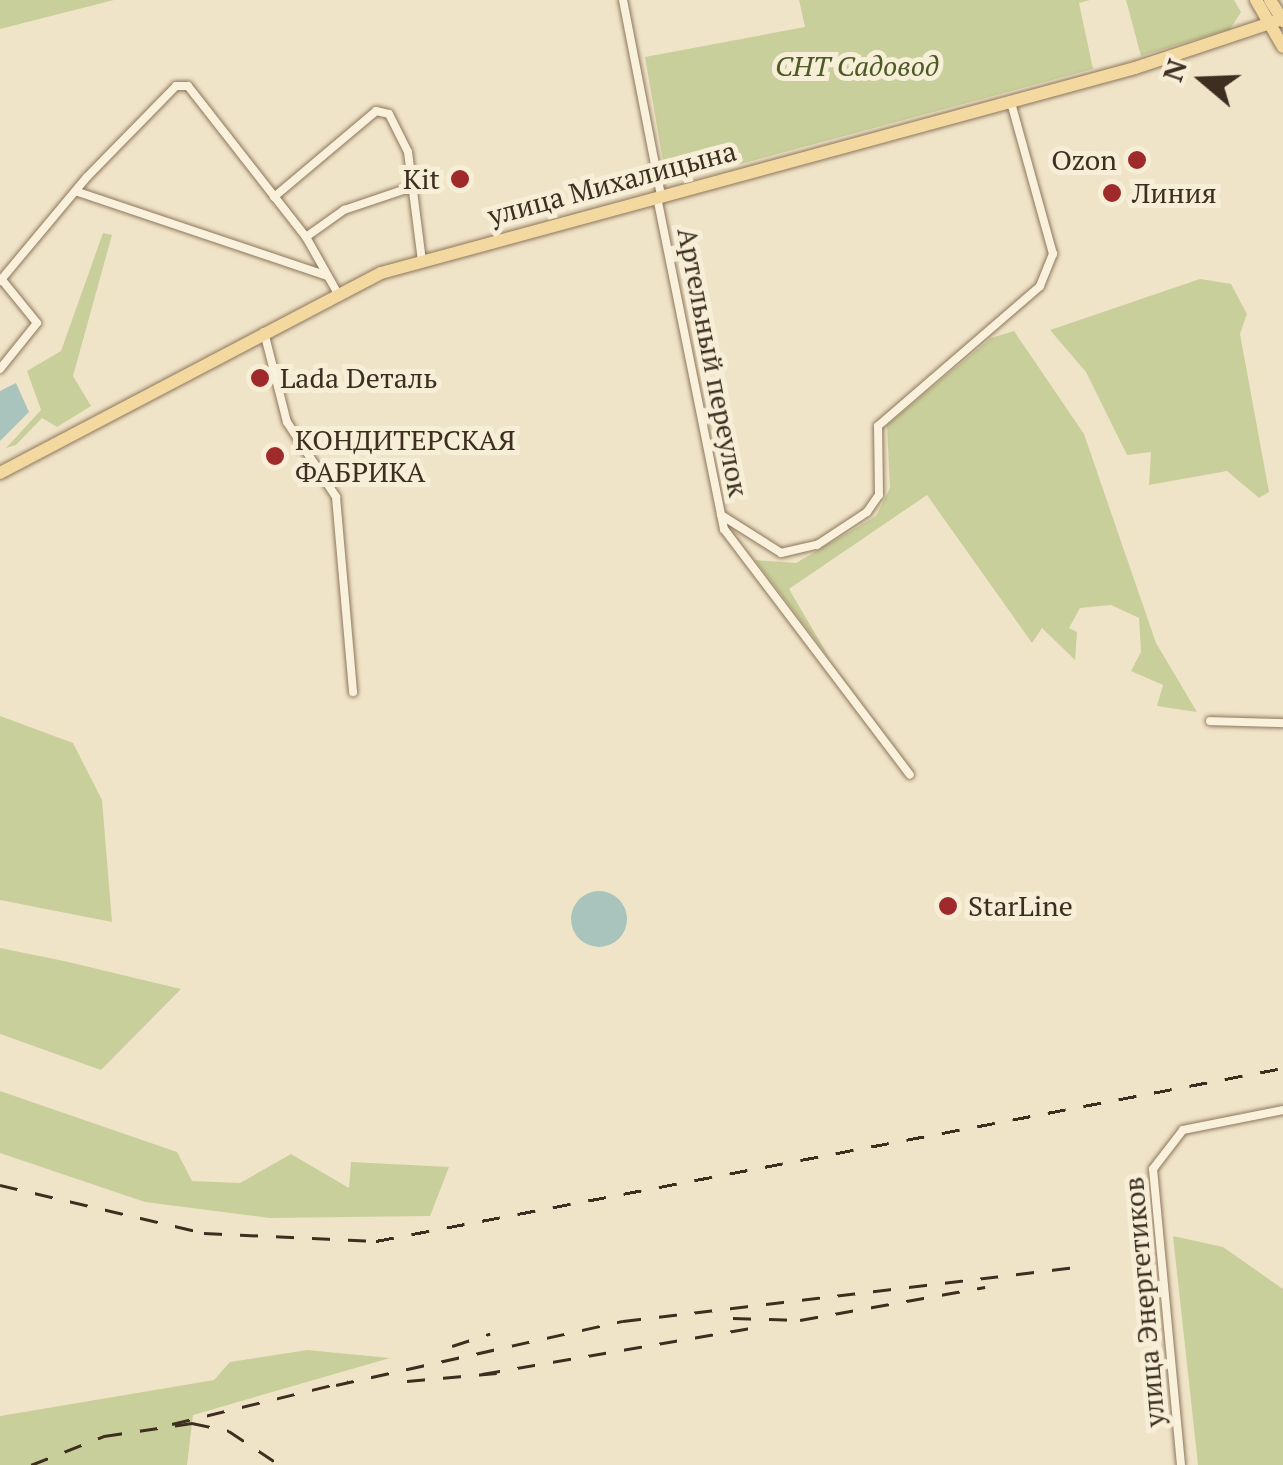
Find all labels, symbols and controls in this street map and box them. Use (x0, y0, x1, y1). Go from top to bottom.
north arrow (1153, 30, 1253, 130)
park label: СНТ Садовод (775, 49, 939, 83)
text: N (1153, 54, 1195, 86)
street label: улица Михалицына (484, 134, 740, 232)
place label: Ozon (1051, 143, 1117, 177)
marker: Ozon (1126, 149, 1148, 171)
place label: Kit (403, 162, 440, 196)
marker: Kit (449, 168, 471, 190)
place label: Линия (1132, 176, 1217, 210)
marker: Линия (1101, 182, 1123, 204)
street label: Артельный переулок (670, 225, 756, 499)
place label: Lada Dеталь (280, 361, 437, 395)
marker: Lada Dеталь (249, 367, 271, 389)
place label: КОНДИТЕРСКАЯ ФАБРИКА (295, 423, 515, 489)
marker: КОНДИТЕРСКАЯ ФАБРИКА (264, 445, 286, 467)
place label: StarLine (968, 889, 1073, 923)
marker: StarLine (937, 895, 959, 917)
street label: улица Энергетиков (1116, 1176, 1172, 1428)

